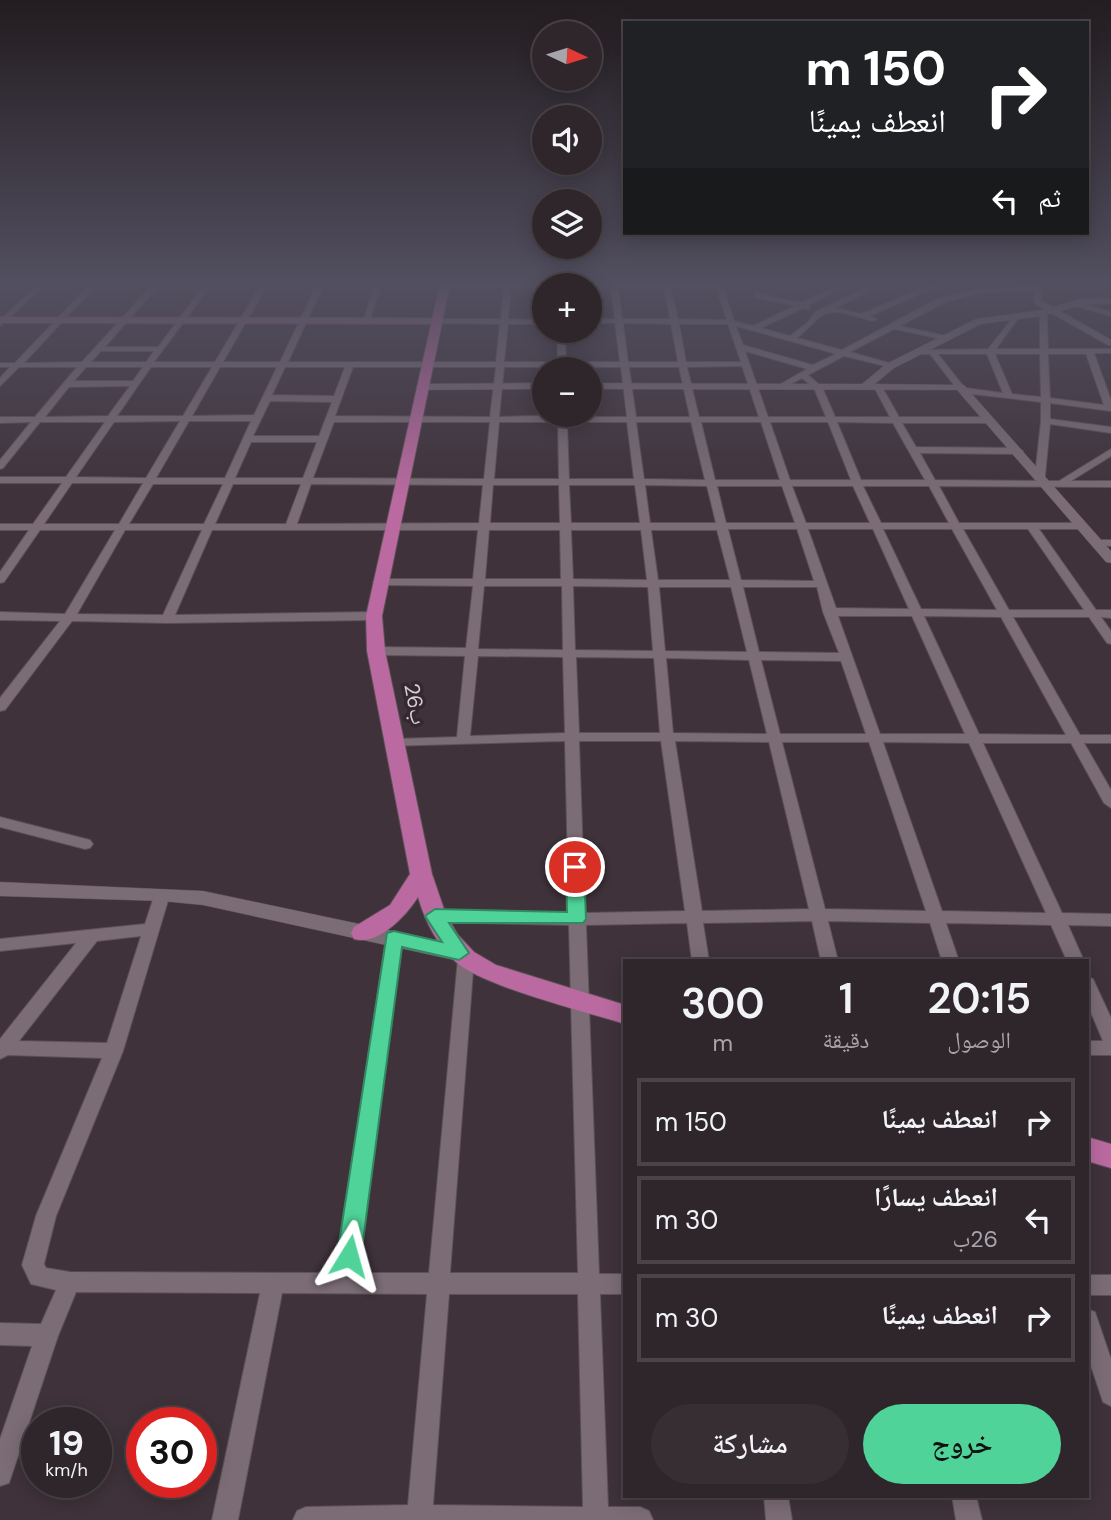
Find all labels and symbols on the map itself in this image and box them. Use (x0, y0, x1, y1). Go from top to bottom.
north arrow (532, 21, 602, 91)
street label: 26ب (397, 681, 433, 727)
pin (545, 837, 605, 897)
position arrow (312, 1219, 386, 1293)
speed limit sign: 30 (126, 1407, 217, 1498)

